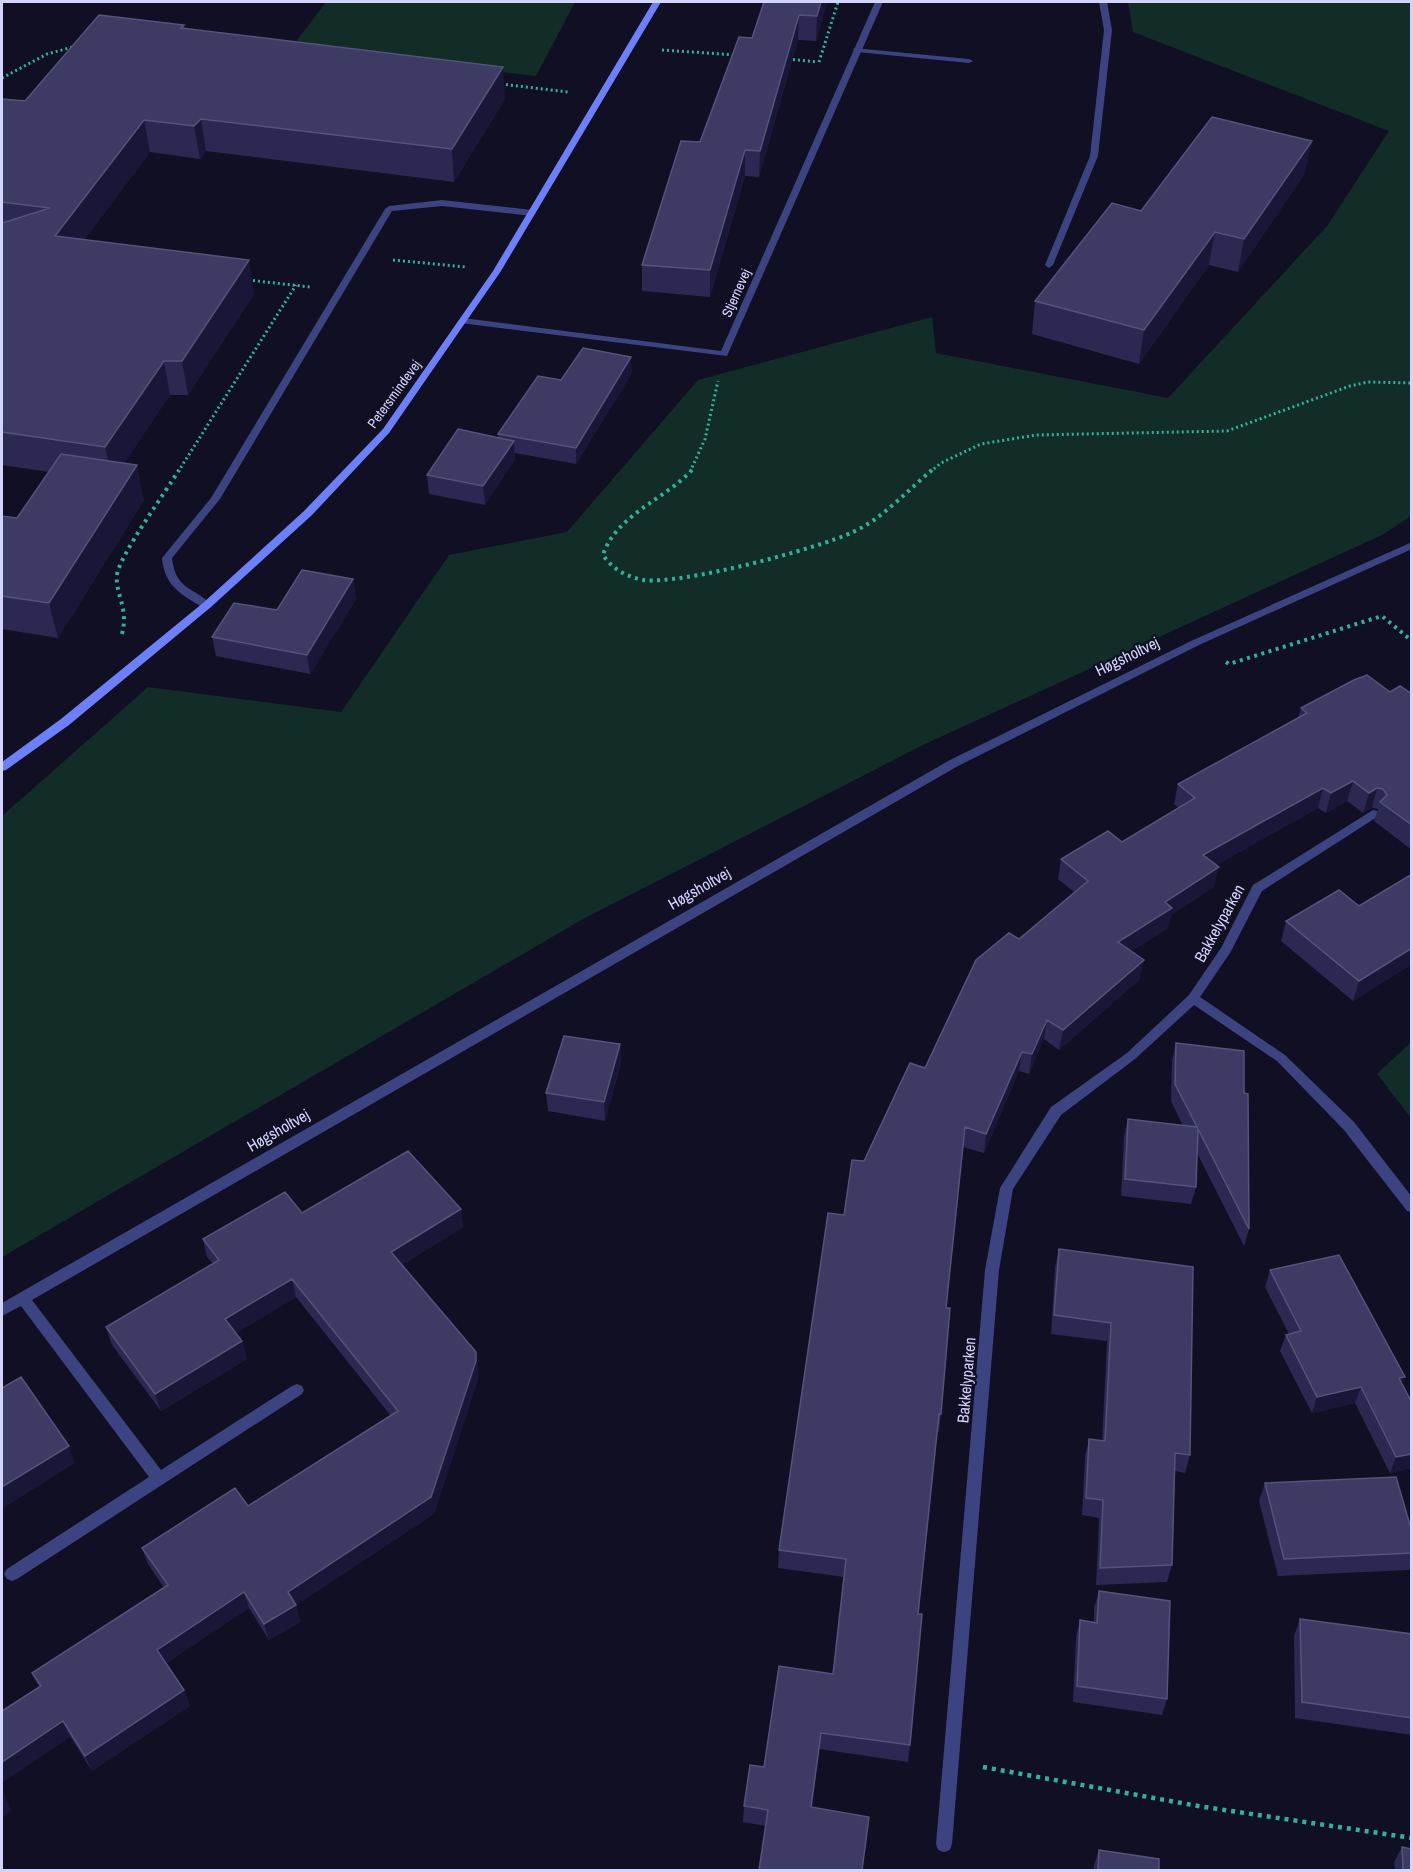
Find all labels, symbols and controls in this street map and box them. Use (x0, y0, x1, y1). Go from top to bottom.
street label: Stjernevej (717, 266, 755, 320)
street label: Petersmindevej (363, 356, 425, 432)
street label: Høgsholtvej (1091, 631, 1163, 681)
street label: Høgsholtvej (664, 861, 734, 915)
street label: Bakkelyparken (1189, 880, 1249, 966)
street label: Høgsholtvej (243, 1103, 313, 1157)
street label: Bakkelyparken (951, 1336, 981, 1424)

